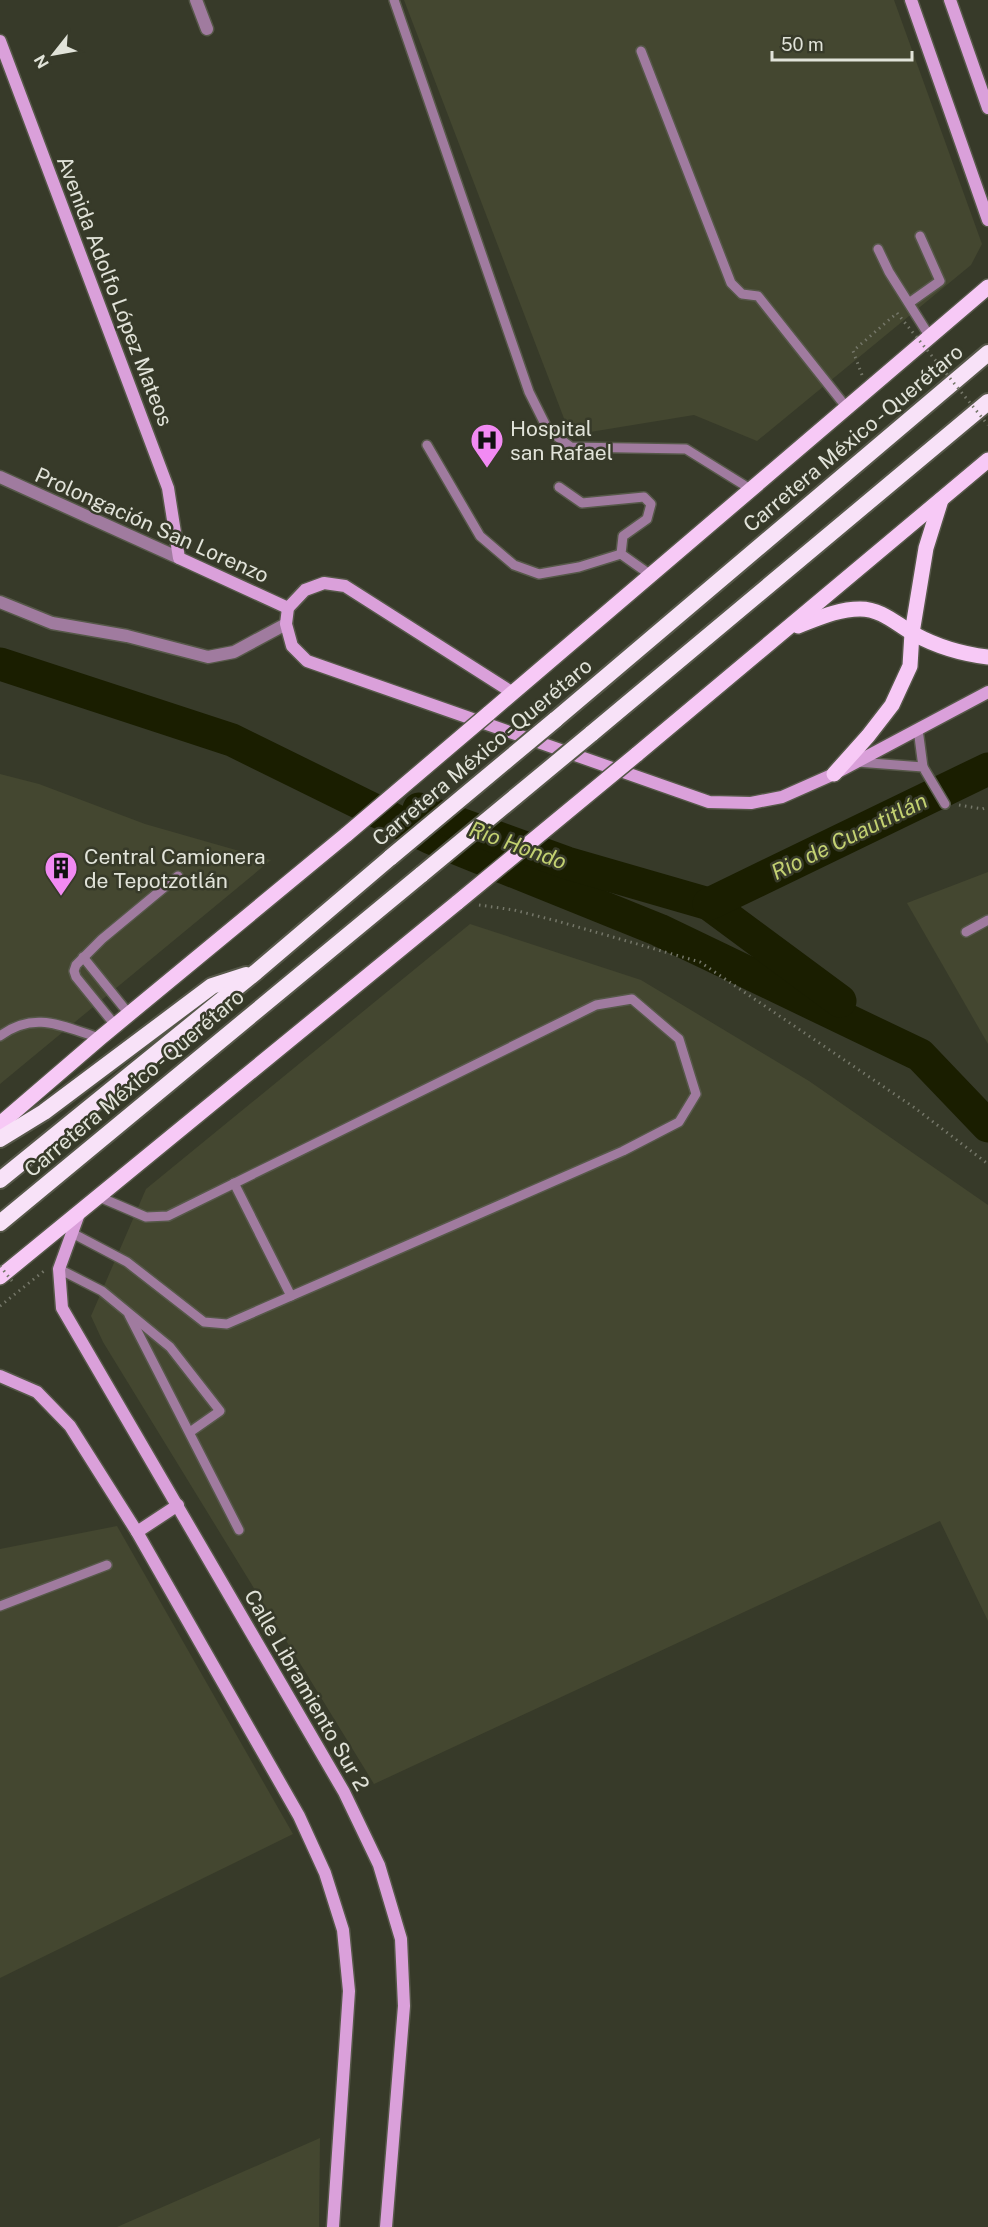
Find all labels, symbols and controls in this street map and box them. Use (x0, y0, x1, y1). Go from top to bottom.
north arrow (24, 24, 84, 84)
scale bar (772, 24, 912, 62)
text: 50 m (781, 34, 824, 55)
text: N (30, 51, 53, 72)
street label: Avenida Adolfo López Mateos (52, 152, 178, 430)
street label: Carretera México - Querétaro (738, 339, 968, 537)
place label: Hospital san Rafael (510, 416, 613, 465)
hospital icon: Hospital san Rafael (469, 422, 505, 469)
street label: Prolongación San Lorenzo (31, 462, 273, 588)
street label: Carretera México - Querétaro (367, 653, 597, 851)
water label: Rio de Cuautitlán (767, 787, 931, 885)
water label: Rio Hondo (466, 815, 570, 875)
place label: Central Camionera de Tepotzotlán (84, 844, 266, 893)
building icon: Central Camionera de Tepotzotlán (43, 850, 79, 897)
street label: Carretera México - Querétaro (19, 984, 249, 1182)
street label: Calle Libramiento Sur 2 (239, 1585, 375, 1795)

